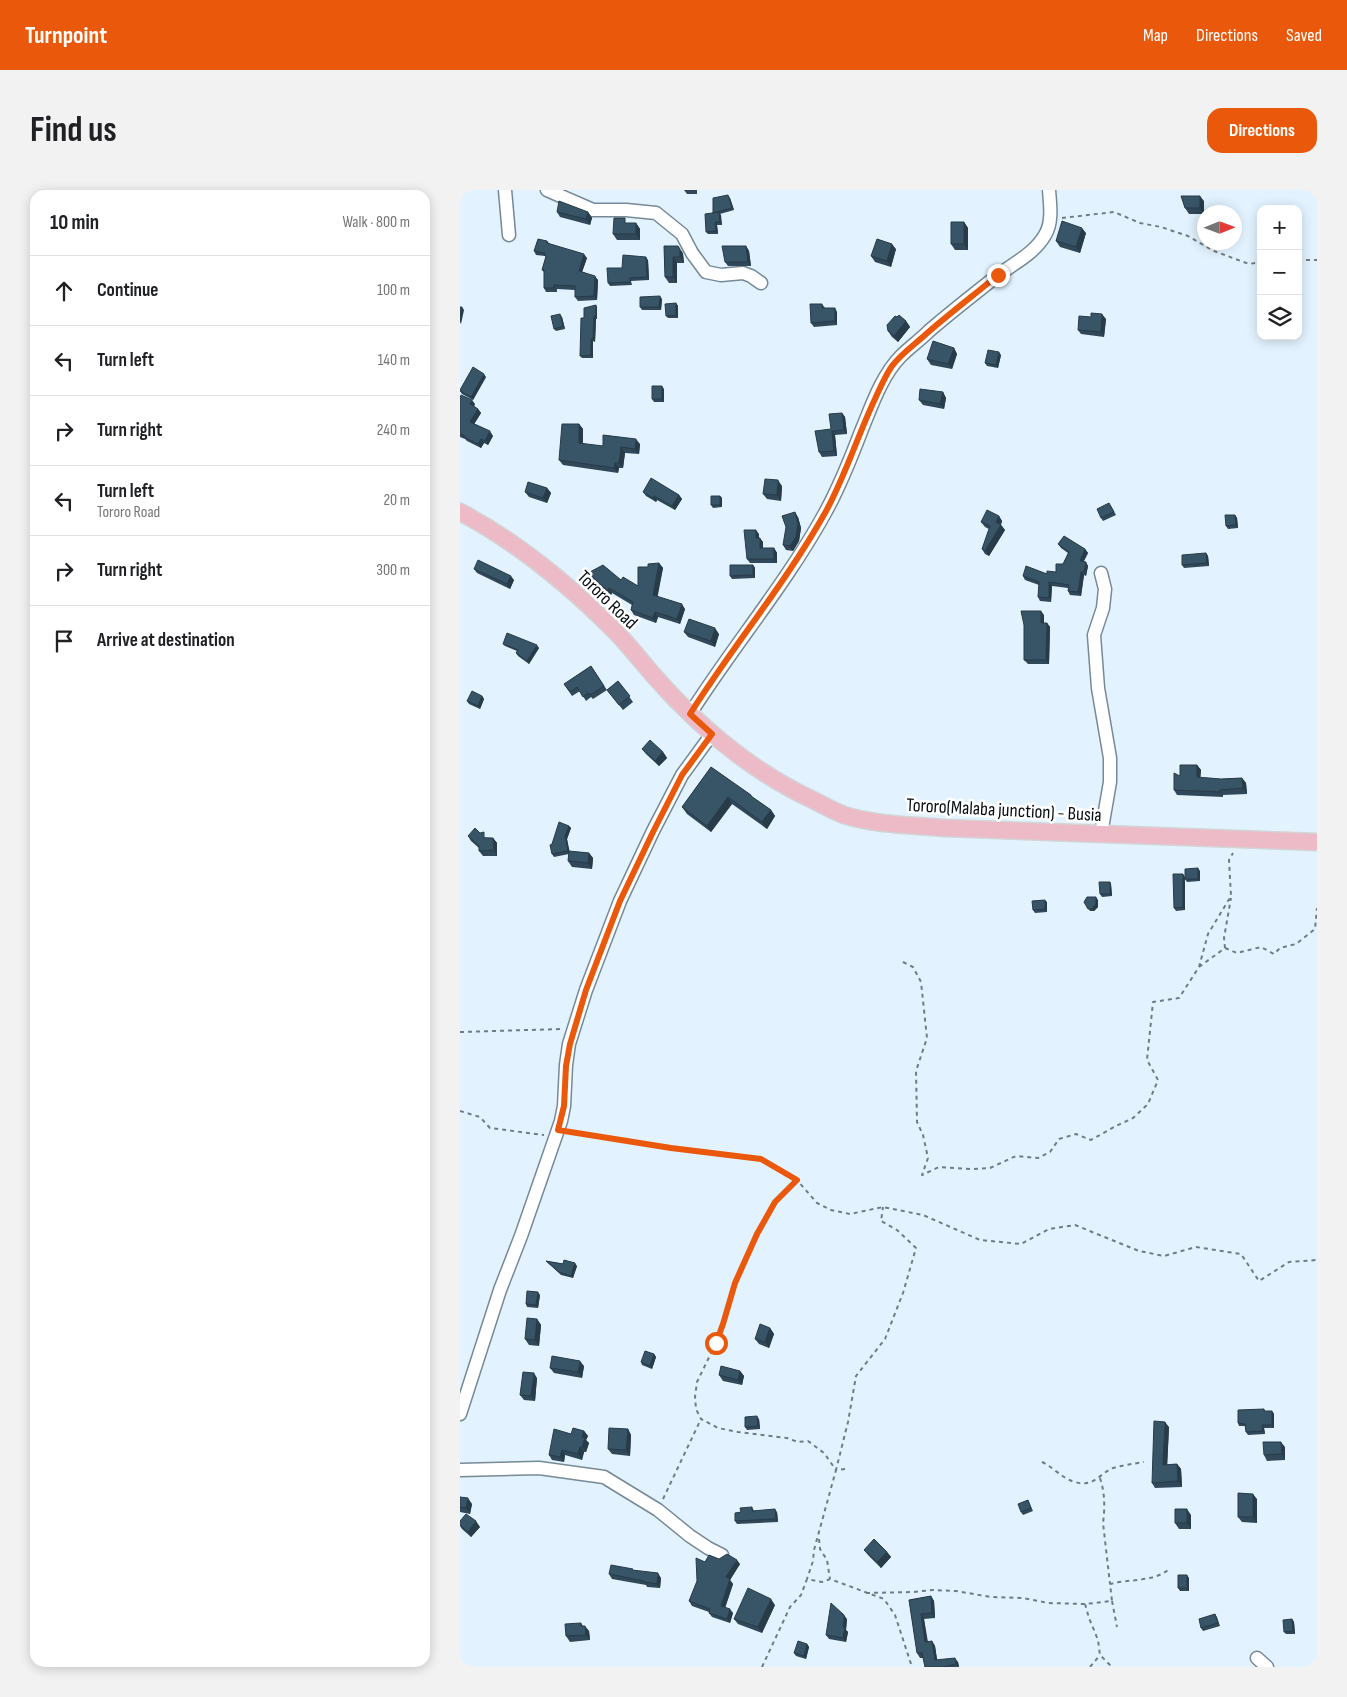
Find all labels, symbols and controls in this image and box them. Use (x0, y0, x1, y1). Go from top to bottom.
text: Turnpoint (25, 21, 107, 50)
text: Map (1143, 25, 1168, 46)
text: Directions (1196, 25, 1258, 46)
text: Saved (1286, 25, 1322, 46)
button: Directions (1207, 108, 1317, 153)
text: Find us (30, 109, 117, 152)
north arrow (1197, 205, 1242, 250)
map controls (1257, 205, 1302, 340)
button: + (1257, 205, 1302, 250)
text: 10 min (50, 210, 99, 235)
text: Walk · 800 m (342, 213, 410, 232)
button: − (1257, 250, 1302, 295)
route end (987, 264, 1010, 287)
icon: ahead (50, 277, 78, 305)
text: Continue (97, 279, 158, 302)
text: 100 m (377, 281, 410, 300)
button: layers (1257, 295, 1302, 340)
icon: left (50, 347, 78, 375)
text: Turn left (97, 349, 154, 372)
text: 140 m (378, 351, 410, 370)
icon: right (50, 417, 78, 445)
text: Turn right (97, 419, 162, 442)
text: 240 m (377, 421, 410, 440)
text: Turn left (97, 480, 154, 503)
icon: left (50, 487, 78, 515)
text: 20 m (383, 491, 410, 510)
text: Tororo Road (97, 503, 160, 522)
icon: right (50, 557, 78, 585)
text: Turn right (97, 559, 162, 582)
text: 300 m (376, 561, 410, 580)
street label: Tororo Road (572, 566, 642, 634)
icon: arrive (50, 627, 78, 655)
text: Arrive at destination (97, 629, 235, 652)
street label: Tororo(Malaba junction) - Busia (906, 794, 1102, 827)
route start (705, 1332, 728, 1355)

